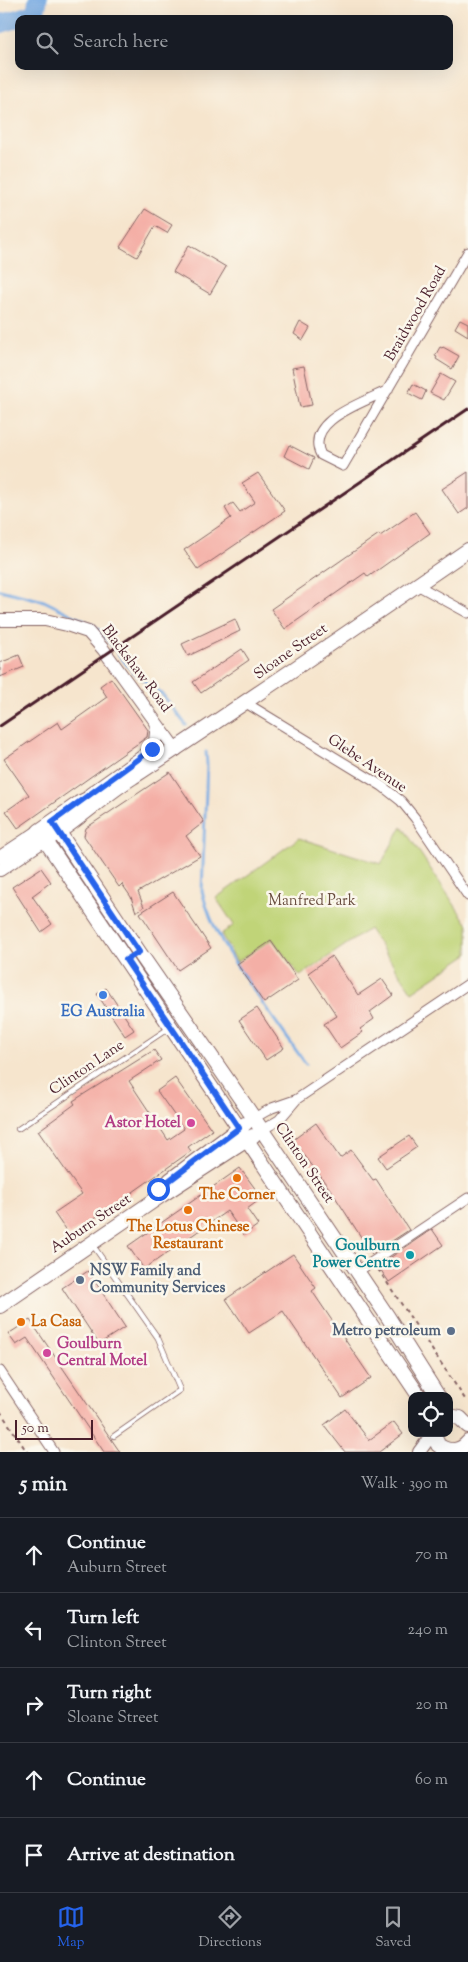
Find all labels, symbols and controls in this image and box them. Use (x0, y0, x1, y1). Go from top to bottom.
search box (15, 15, 453, 70)
icon: search (33, 29, 61, 57)
text: Search here (73, 29, 168, 56)
street label: Braidwood Road (380, 262, 452, 366)
street label: Sloane Street (250, 619, 332, 685)
street label: Blackshaw Road (96, 621, 176, 718)
street label: Glebe Avenue (323, 730, 411, 798)
route end (141, 738, 164, 761)
park label: Manfred Park (268, 891, 356, 912)
marker: EG Australia (97, 989, 109, 1001)
place label: EG Australia (61, 1002, 145, 1023)
street label: Clinton Lane (45, 1035, 129, 1101)
place label: Astor Hotel (105, 1113, 182, 1134)
marker: Astor Hotel (185, 1117, 197, 1129)
street label: Clinton Street (269, 1118, 339, 1208)
marker: The Corner (231, 1172, 243, 1184)
route start (147, 1178, 170, 1201)
place label: The Corner (199, 1185, 275, 1206)
street label: Auburn Street (46, 1189, 136, 1259)
marker: The Lotus Chinese Restaurant (182, 1204, 194, 1216)
place label: The Lotus Chinese Restaurant (126, 1217, 250, 1255)
place label: Goulburn Power Centre (313, 1236, 400, 1274)
marker: Goulburn Power Centre (404, 1249, 416, 1261)
place label: NSW Family and Community Services (90, 1261, 225, 1299)
marker: NSW Family and Community Services (74, 1274, 86, 1286)
place label: La Casa (31, 1312, 82, 1333)
marker: La Casa (15, 1316, 27, 1328)
place label: Metro petroleum (332, 1321, 442, 1342)
marker: Metro petroleum (445, 1325, 457, 1337)
place label: Goulburn Central Motel (57, 1334, 148, 1372)
marker: Goulburn Central Motel (41, 1347, 53, 1359)
map controls (408, 1392, 453, 1437)
button: locate (408, 1392, 453, 1437)
scale bar (15, 1417, 92, 1440)
text: 50 m (22, 1419, 49, 1439)
text: 5 min (20, 1470, 67, 1500)
text: Walk · 390 m (360, 1473, 448, 1496)
text: Continue (67, 1530, 146, 1557)
icon: ahead (20, 1541, 48, 1569)
text: 70 m (415, 1544, 448, 1567)
text: Auburn Street (67, 1557, 167, 1580)
text: Turn left (67, 1605, 139, 1632)
icon: left (20, 1616, 48, 1644)
text: 240 m (407, 1619, 448, 1642)
text: Clinton Street (67, 1632, 167, 1655)
text: Turn right (67, 1680, 151, 1707)
icon: right (20, 1691, 48, 1719)
text: 20 m (415, 1694, 448, 1717)
text: Sloane Street (67, 1707, 158, 1730)
icon: ahead (20, 1766, 48, 1794)
text: Continue (67, 1767, 146, 1794)
text: 60 m (415, 1769, 448, 1792)
icon: arrive (20, 1841, 48, 1869)
text: Arrive at destination (67, 1842, 235, 1869)
tab: Map (57, 1903, 85, 1953)
tab: Directions (198, 1903, 262, 1953)
tab: Saved (375, 1903, 411, 1953)

